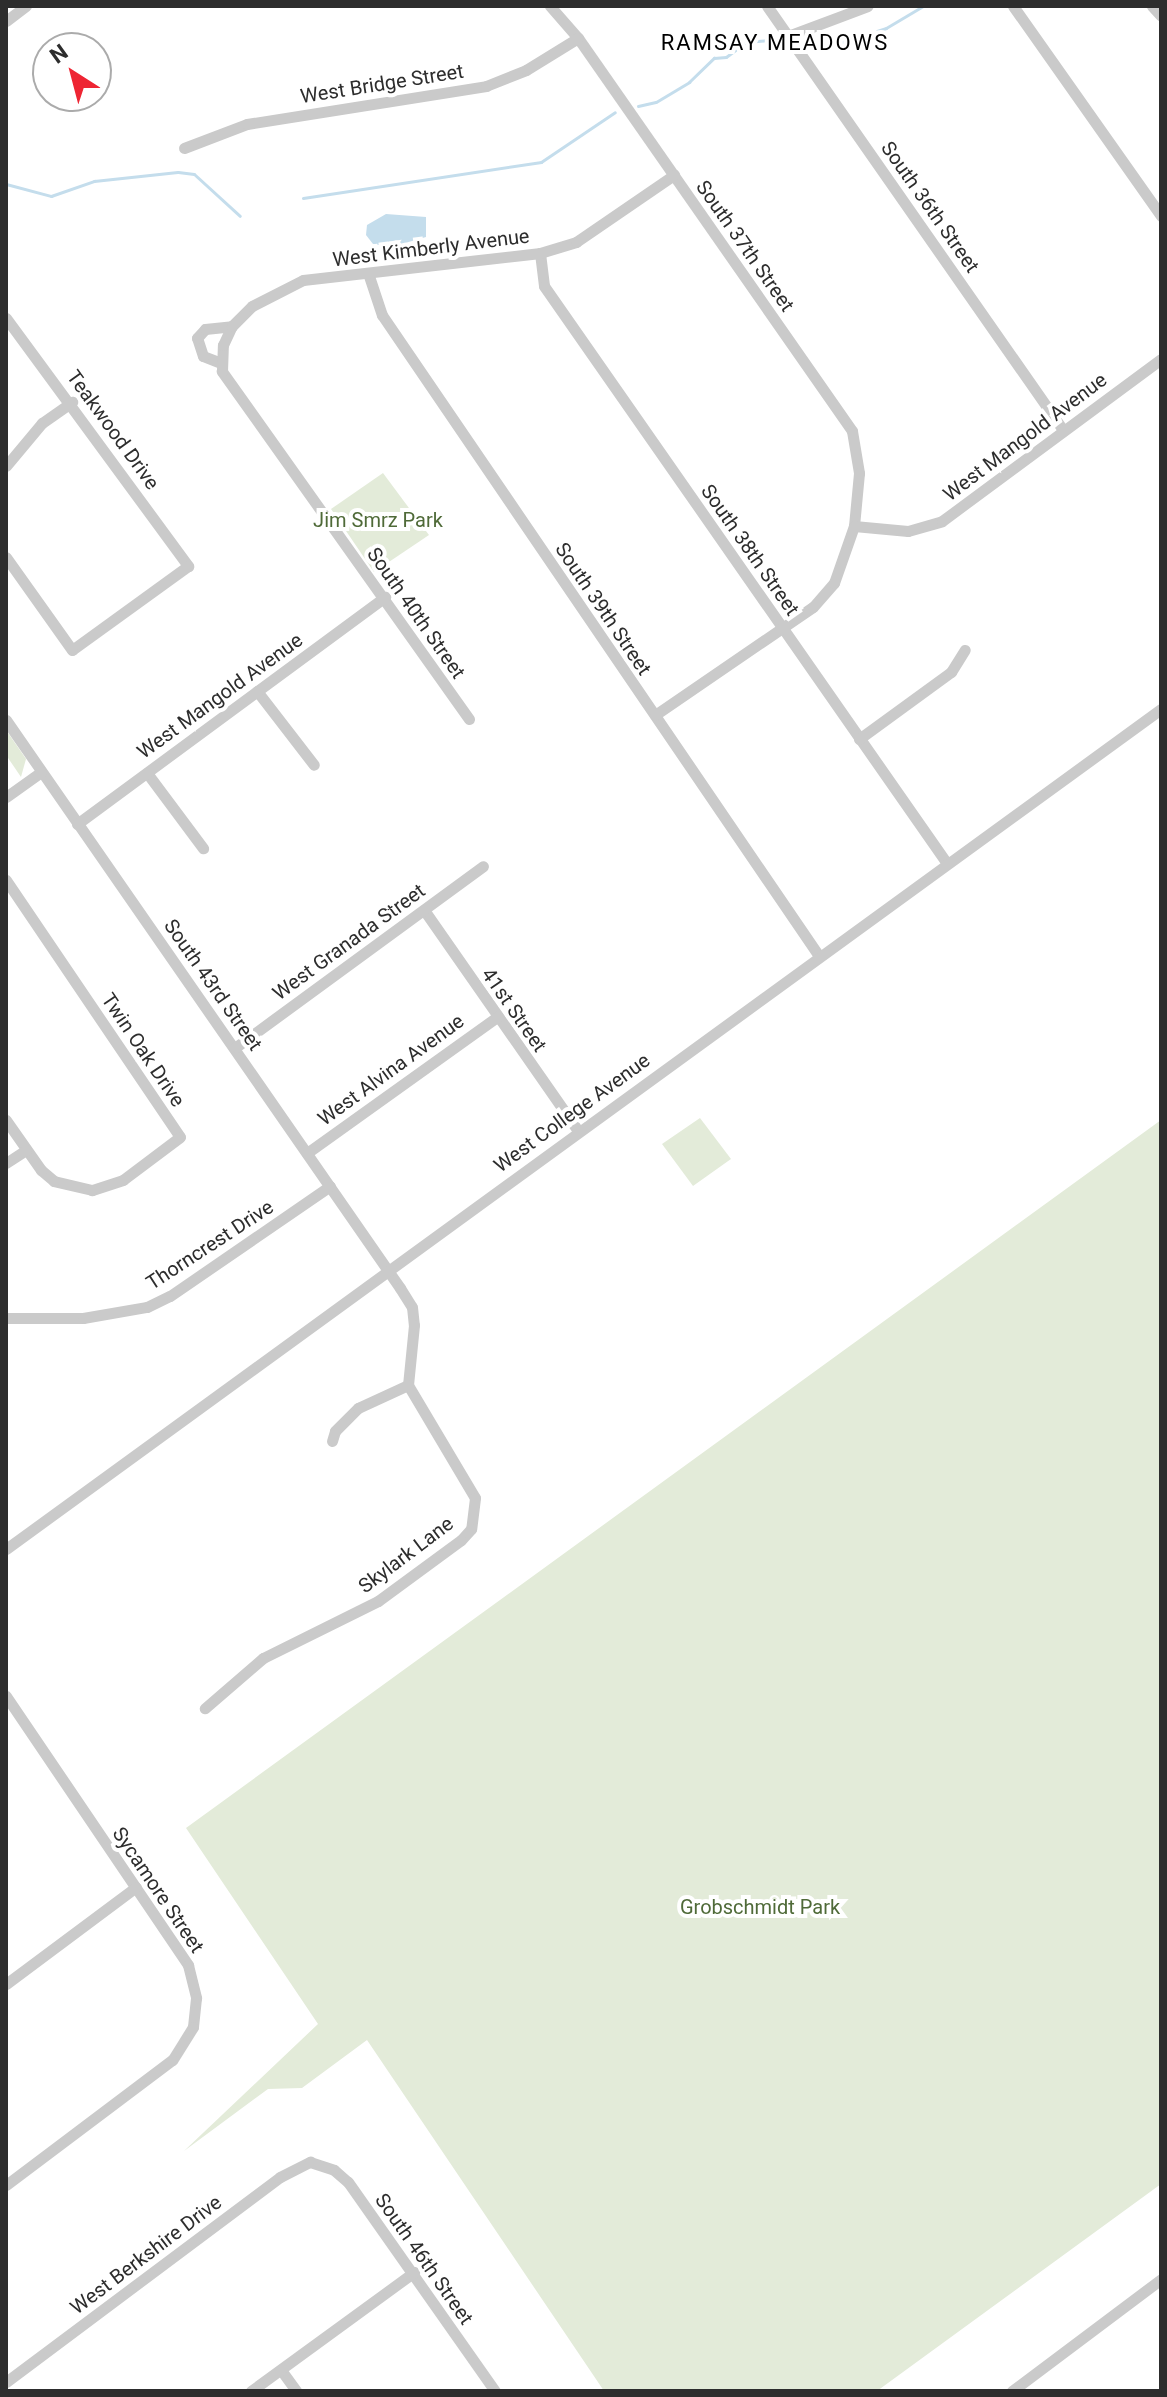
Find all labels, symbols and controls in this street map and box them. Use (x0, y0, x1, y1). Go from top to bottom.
district label: RAMSAY MEADOWS (661, 30, 889, 56)
north arrow (32, 32, 112, 112)
text: N (45, 39, 72, 68)
street label: West Bridge Street (299, 59, 465, 109)
street label: South 36th Street (876, 137, 984, 277)
street label: South 37th Street (691, 176, 799, 316)
street label: West Kimberly Avenue (331, 224, 531, 272)
street label: Teakwood Drive (62, 366, 164, 494)
street label: West Mangold Avenue (939, 368, 1111, 506)
street label: South 38th Street (696, 480, 804, 620)
park label: Jim Smrz Park (313, 508, 443, 532)
street label: South 39th Street (550, 538, 656, 680)
street label: South 40th Street (362, 543, 470, 683)
street label: West Mangold Avenue (133, 628, 307, 764)
street label: West Granada Street (268, 879, 430, 1005)
street label: South 43rd Street (159, 915, 267, 1055)
street label: 41st Street (476, 963, 552, 1057)
street label: Twin Oak Drive (96, 989, 190, 1111)
street label: West Alvina Avenue (313, 1009, 469, 1131)
street label: West College Avenue (489, 1048, 655, 1178)
street label: Thorncrest Drive (142, 1195, 278, 1295)
street label: Skylark Lane (354, 1512, 458, 1598)
street label: Sycamore Street (107, 1823, 209, 1957)
park label: Grobschmidt Park (680, 1895, 840, 1919)
street label: South 46th Street (370, 2189, 478, 2329)
street label: West Berkshire Drive (66, 2190, 226, 2320)

